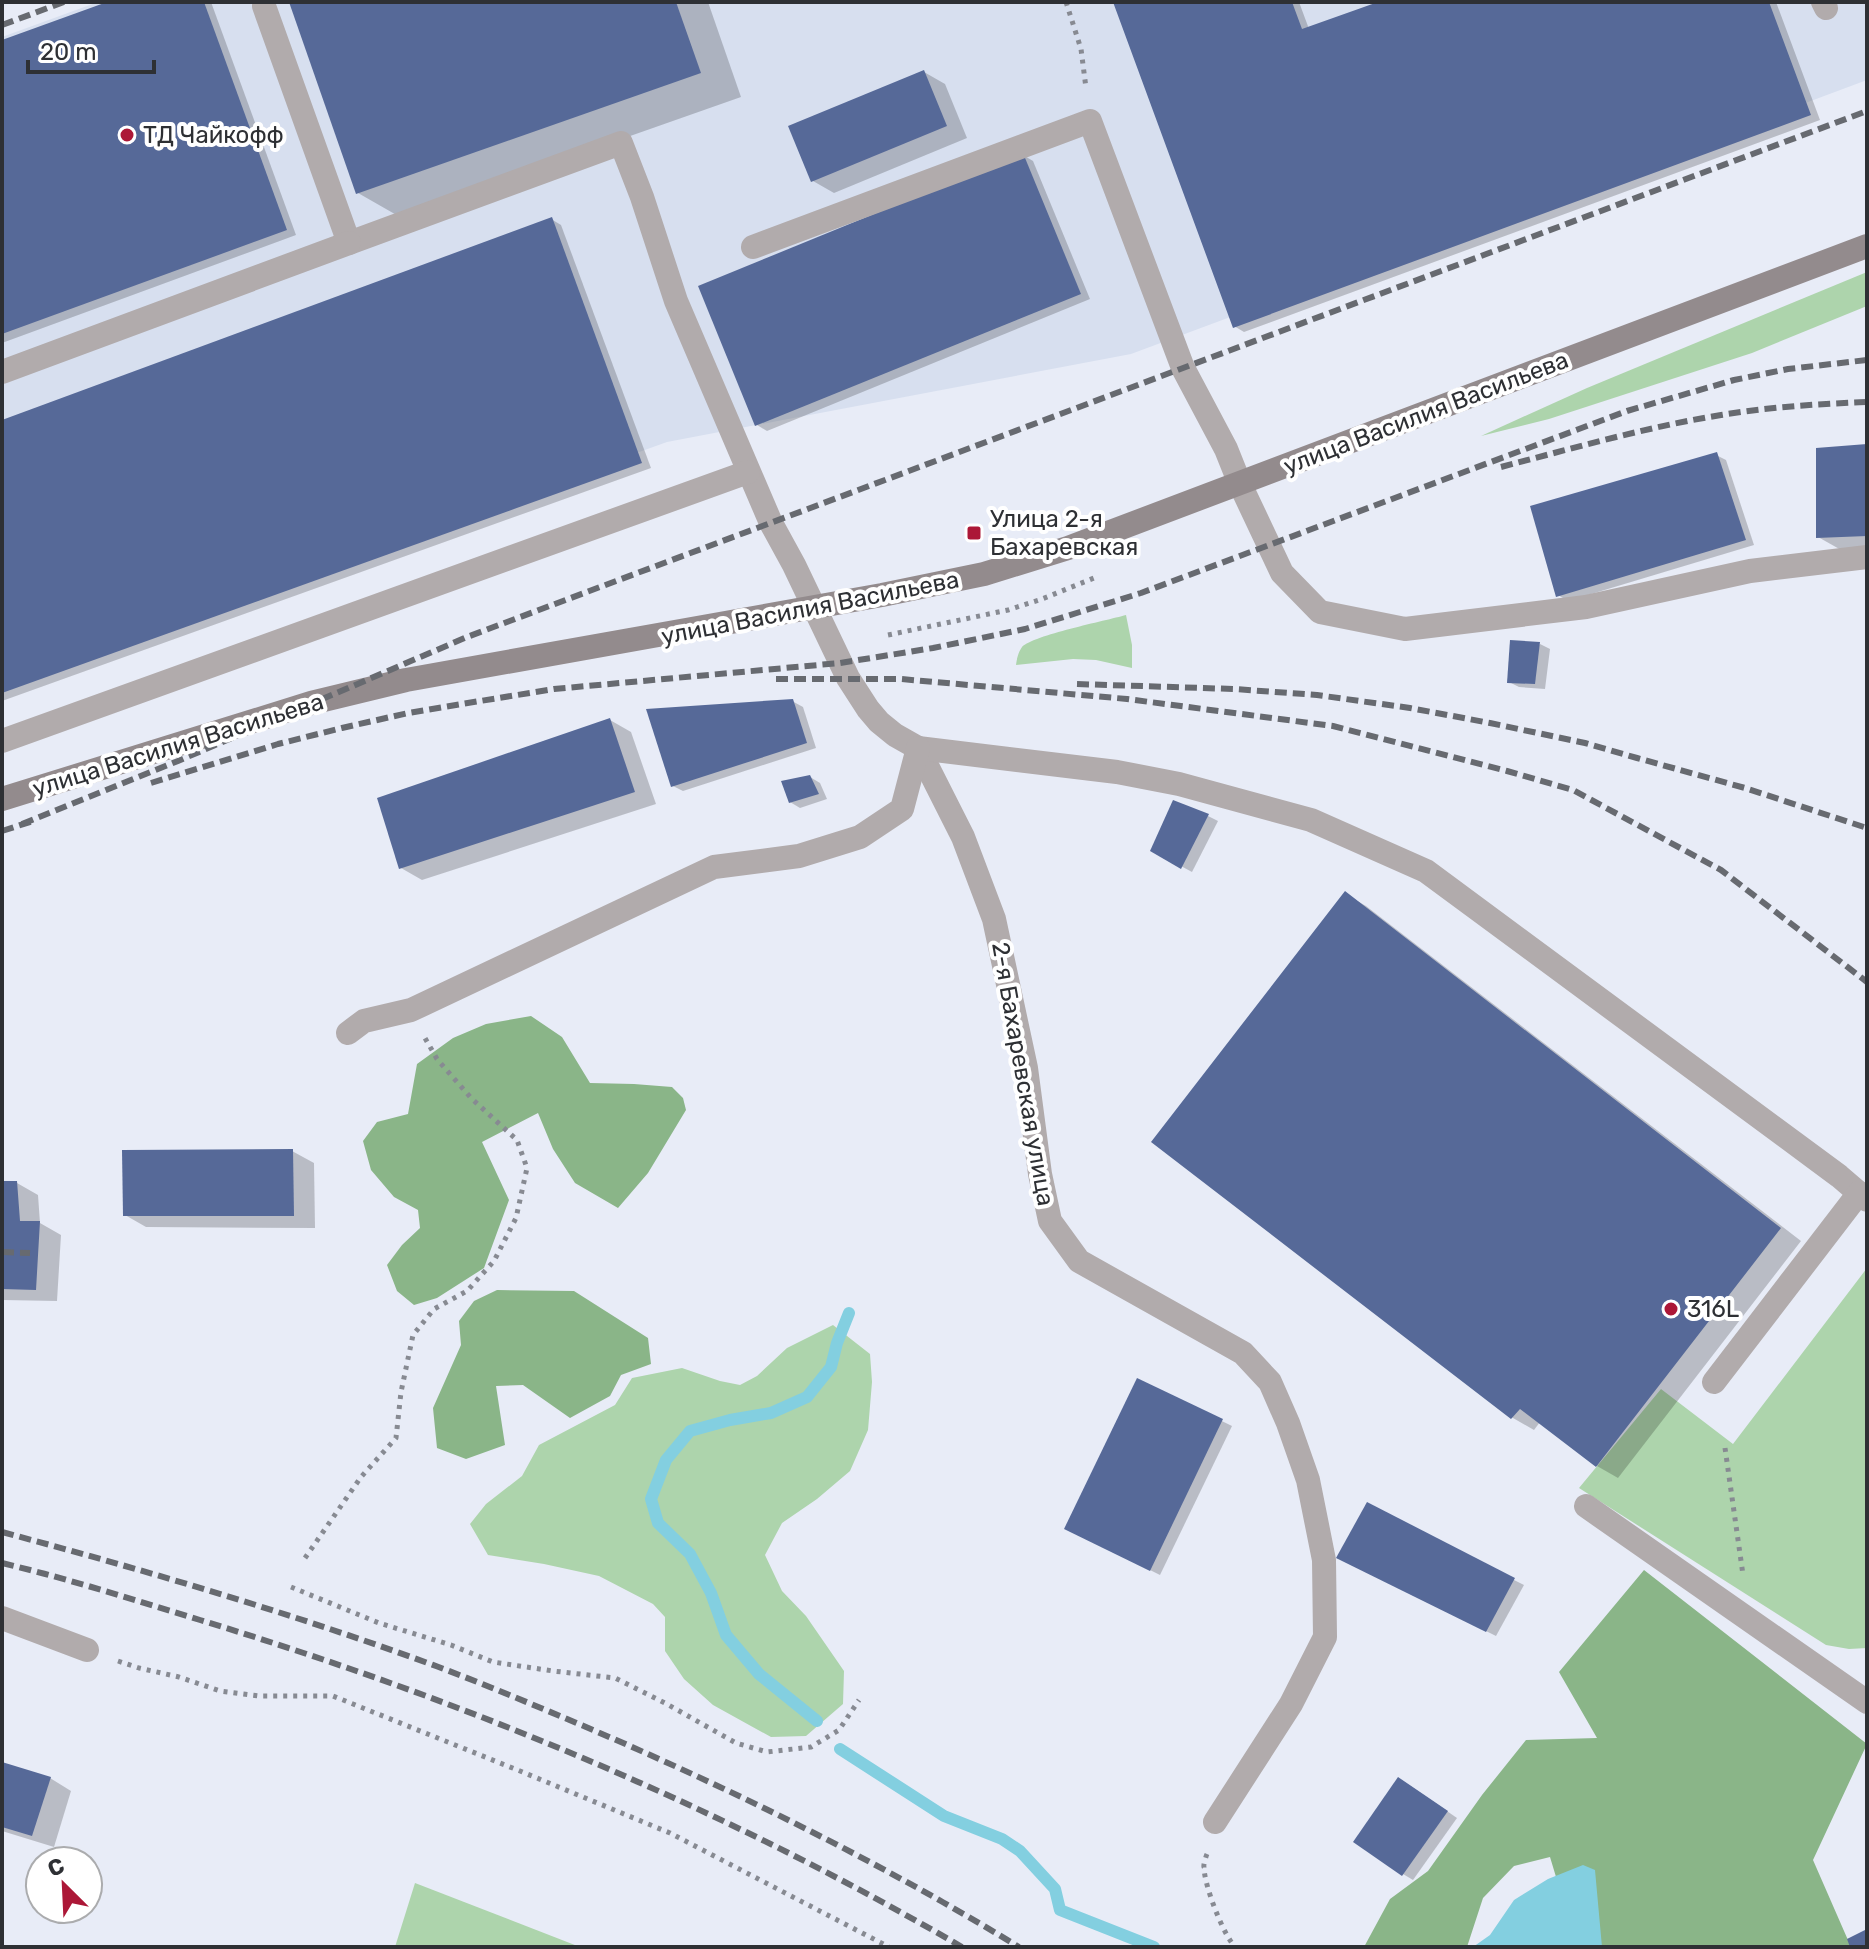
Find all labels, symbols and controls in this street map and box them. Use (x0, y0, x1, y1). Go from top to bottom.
scale bar (28, 24, 154, 74)
text: 20 m (40, 38, 97, 66)
place label: ТД Чайкофф (143, 121, 284, 149)
marker: ТД Чайкофф (118, 126, 136, 144)
street label: улица Василия Васильева (1280, 346, 1572, 480)
place label: Улица 2-я Бахаревская (990, 505, 1138, 561)
marker: Улица 2-я Бахаревская (965, 524, 983, 542)
street label: улица Василия Васильева (659, 565, 961, 651)
street label: улица Василия Васильева (29, 687, 327, 803)
street label: 2-я Бахаревская улица (986, 940, 1060, 1208)
place label: 316L (1687, 1295, 1740, 1323)
marker: 316L (1662, 1300, 1680, 1318)
north arrow (24, 1845, 104, 1925)
text: С (44, 1852, 69, 1883)

